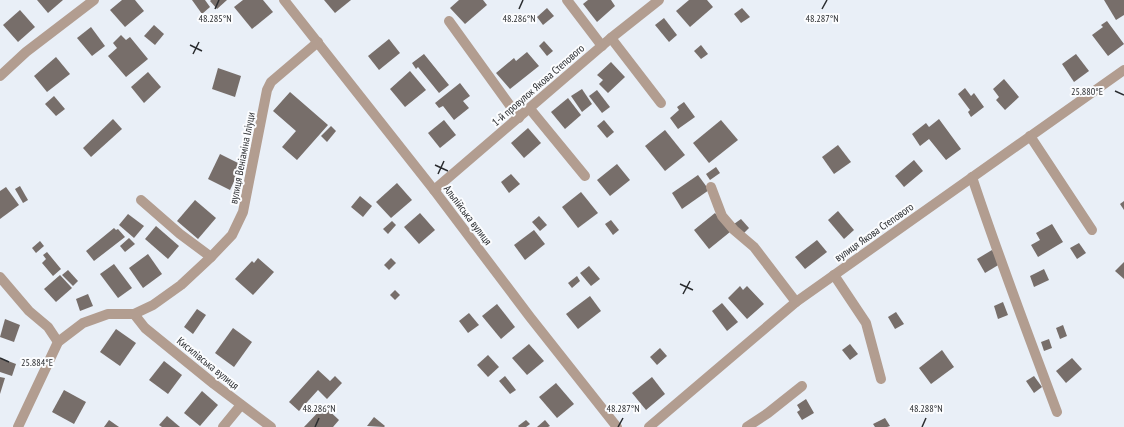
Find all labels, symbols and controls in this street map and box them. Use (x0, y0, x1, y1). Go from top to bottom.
text: 48.285°N (198, 12, 232, 25)
text: 48.286°N (502, 12, 536, 25)
text: 48.287°N (805, 12, 839, 25)
street label: 1-й провулок Якова Степового (489, 41, 587, 129)
text: 25.880°E (1071, 85, 1103, 98)
street label: вулиця Веніаміна Іліуци (226, 111, 258, 205)
street label: Альпійська вулиця (441, 182, 495, 248)
street label: вулиця Якова Степового (832, 199, 916, 264)
street label: Кисилівська вулиця (174, 334, 242, 392)
text: 25.884°E (21, 356, 53, 369)
text: 48.286°N (302, 402, 336, 415)
text: 48.287°N (606, 402, 640, 415)
text: 48.288°N (909, 402, 943, 415)

